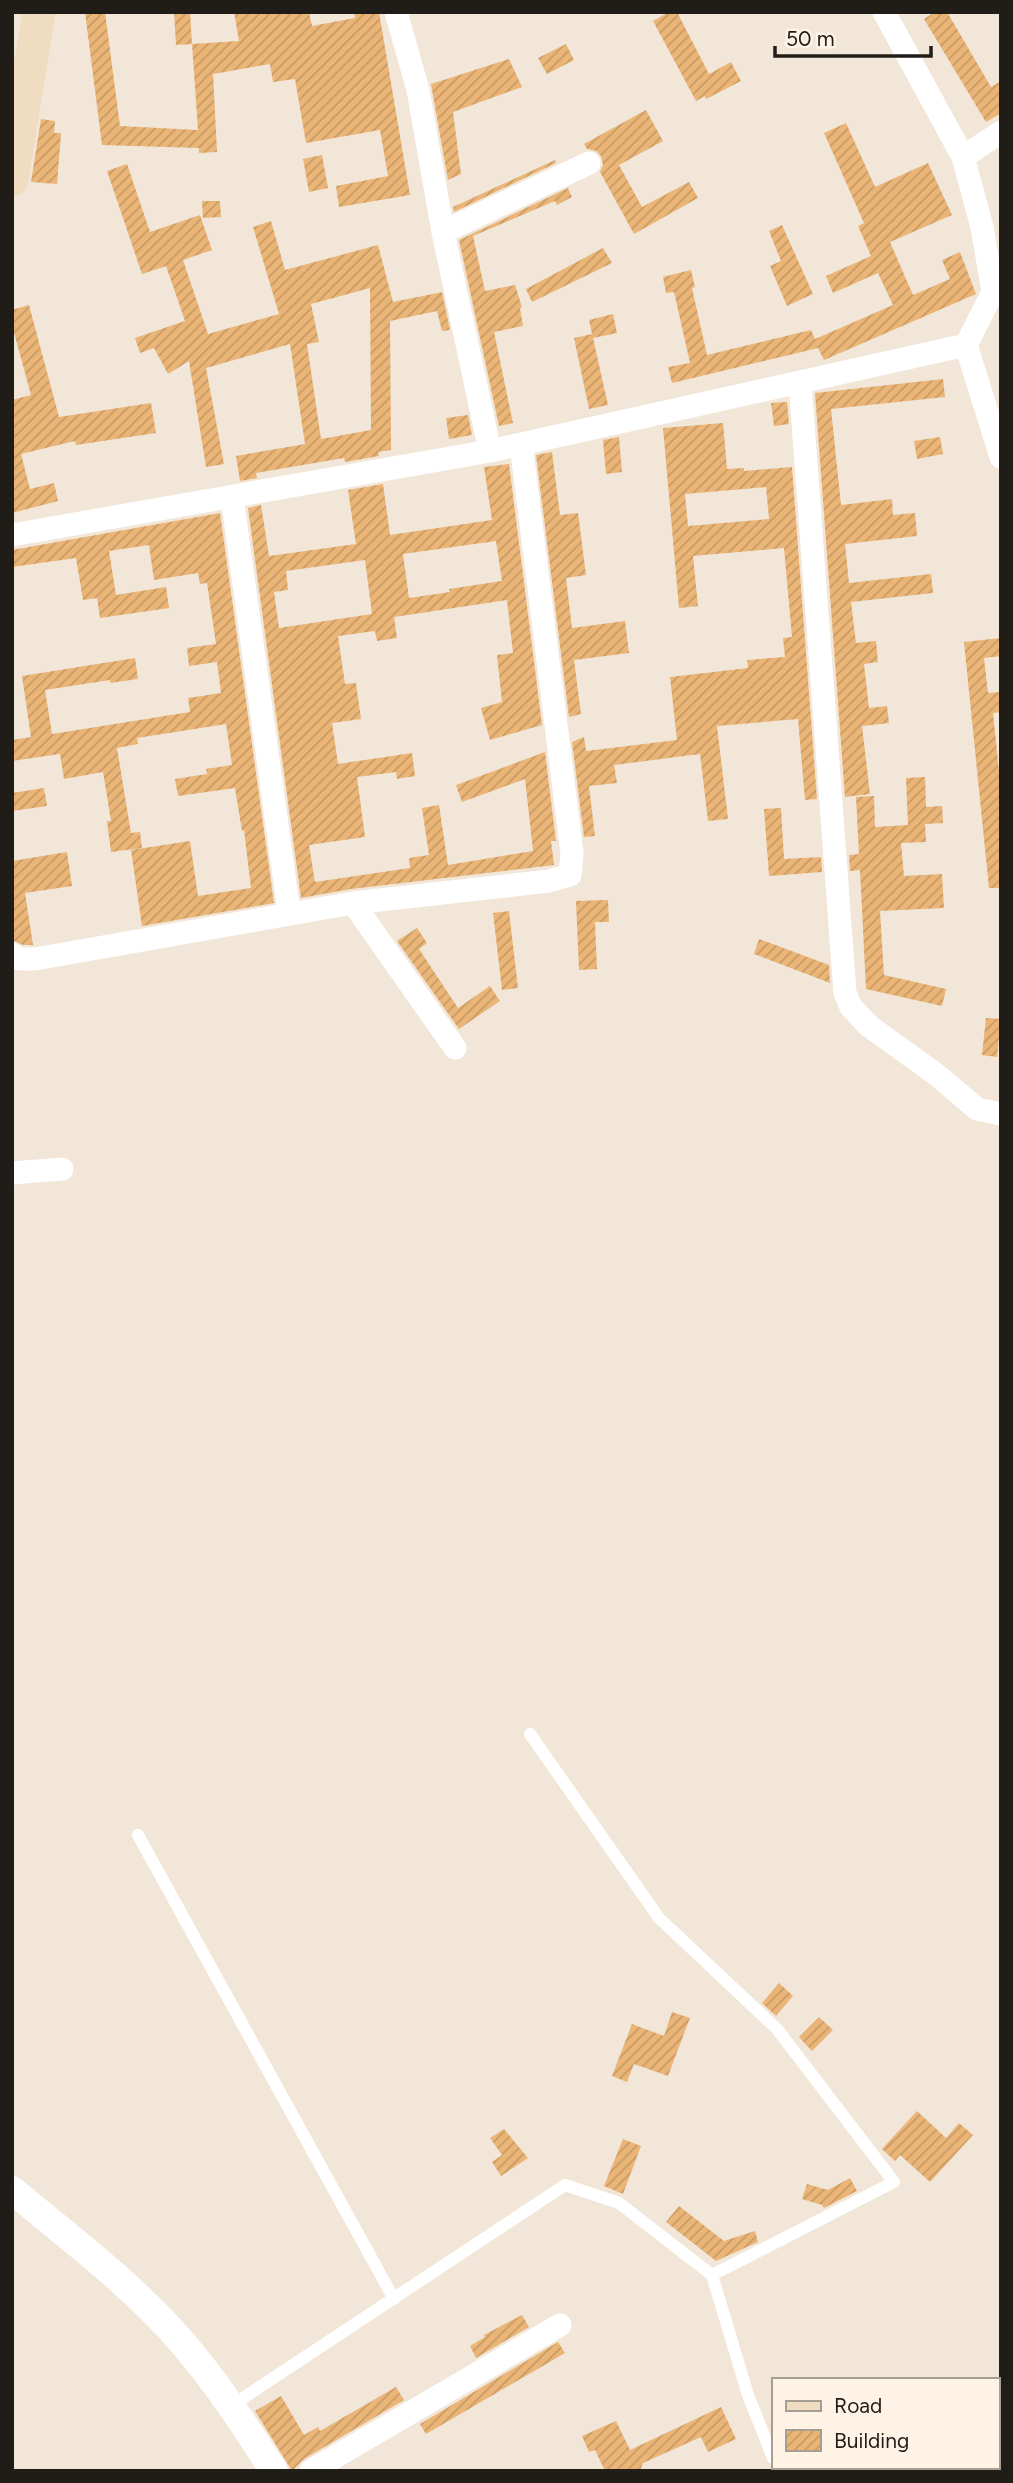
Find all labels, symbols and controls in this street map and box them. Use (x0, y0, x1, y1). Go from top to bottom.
scale bar (775, 14, 931, 58)
text: 50 m (786, 26, 835, 51)
legend (772, 2378, 999, 2469)
text: Road (834, 2393, 882, 2418)
text: Building (834, 2428, 909, 2453)

